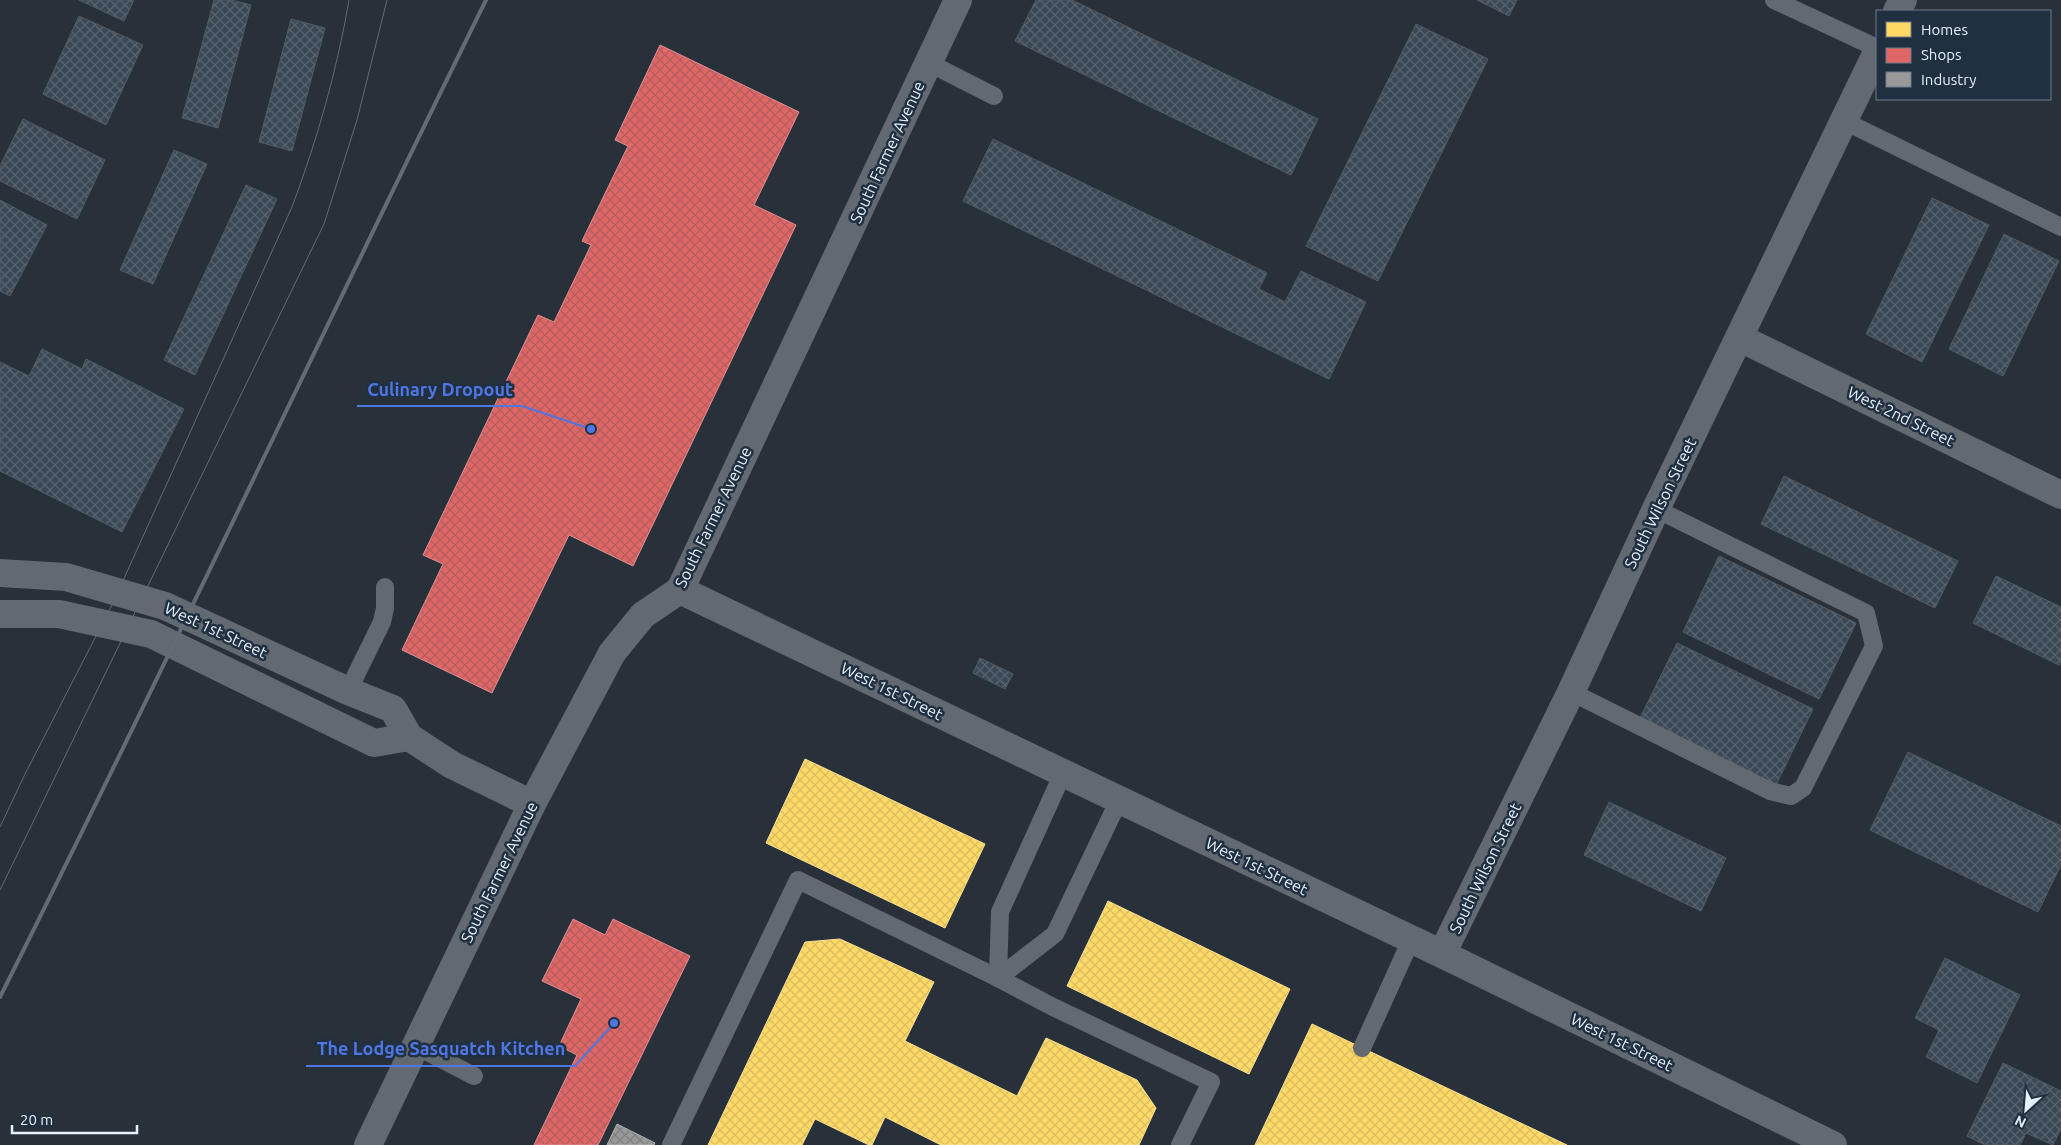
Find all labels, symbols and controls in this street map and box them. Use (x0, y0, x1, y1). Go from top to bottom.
legend (1876, 10, 2051, 100)
text: Homes (1921, 21, 1968, 38)
text: Shops (1921, 46, 1962, 63)
text: Industry (1921, 71, 1976, 88)
street label: South Farmer Avenue (846, 78, 928, 226)
callout: Culinary Dropout (357, 373, 522, 406)
text: Culinary Dropout (367, 379, 513, 399)
street label: West 2nd Street (1845, 382, 1958, 450)
street label: South Wilson Street (1621, 434, 1700, 571)
street label: South Farmer Avenue (671, 444, 755, 590)
street label: West 1st Street (162, 598, 271, 662)
street label: West 1st Street (838, 659, 946, 724)
street label: South Farmer Avenue (457, 799, 541, 945)
street label: South Wilson Street (1446, 799, 1525, 936)
street label: West 1st Street (1203, 834, 1311, 899)
street label: West 1st Street (1568, 1010, 1676, 1075)
callout: The Lodge Sasquatch Kitchen (306, 1033, 575, 1066)
text: The Lodge Sasquatch Kitchen (317, 1038, 565, 1058)
north arrow (2001, 1085, 2051, 1135)
scale bar (12, 1102, 138, 1134)
text: 20 m (20, 1111, 53, 1128)
text: N (2012, 1112, 2029, 1131)

